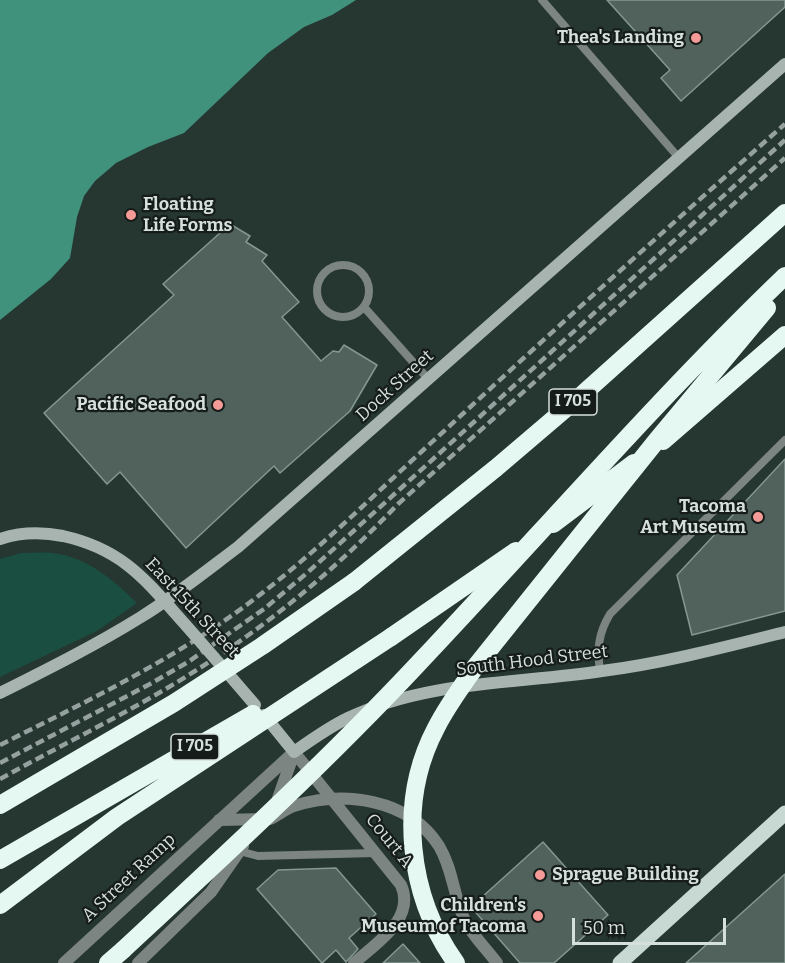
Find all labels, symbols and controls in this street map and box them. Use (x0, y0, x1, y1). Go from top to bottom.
place label: Thea's Landing (557, 27, 684, 49)
marker: Thea's Landing (689, 31, 703, 45)
place label: Floating Life Forms (143, 194, 232, 236)
marker: Floating Life Forms (124, 208, 138, 222)
street label: Dock Street (352, 346, 438, 426)
road number: I 705 (549, 389, 597, 415)
place label: Pacific Seafood (77, 394, 206, 416)
marker: Pacific Seafood (211, 398, 225, 412)
place label: Tacoma Art Museum (640, 496, 746, 538)
marker: Tacoma Art Museum (751, 510, 765, 524)
street label: East 15th Street (140, 554, 244, 662)
street label: South Hood Street (455, 641, 609, 681)
road number: I 705 (171, 734, 219, 760)
street label: Court A (361, 810, 417, 872)
street label: A Street Ramp (78, 829, 180, 927)
place label: Sprague Building (552, 864, 699, 886)
marker: Sprague Building (533, 868, 547, 882)
place label: Children's Museum of Tacoma (361, 895, 526, 938)
scale bar (575, 906, 730, 944)
marker: Children's Museum of Tacoma (531, 909, 545, 923)
text: 50 m (583, 917, 625, 939)

